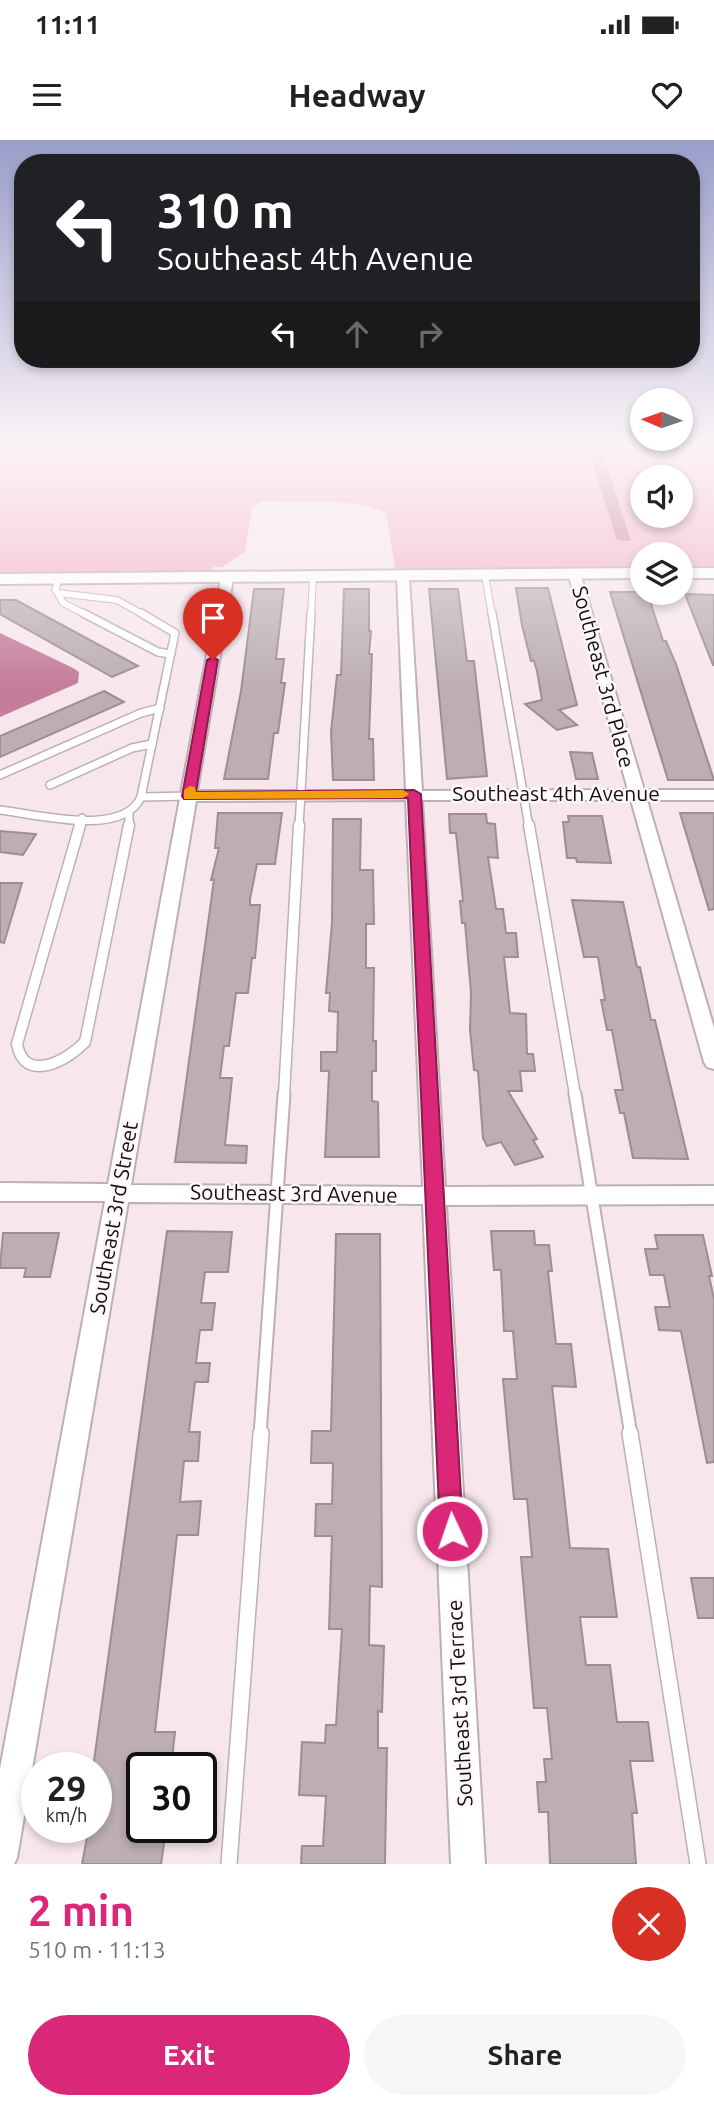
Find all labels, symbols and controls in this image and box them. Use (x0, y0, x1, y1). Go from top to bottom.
text: 11:11 (35, 10, 100, 39)
icon: menu (28, 76, 66, 114)
icon: heart (648, 76, 686, 114)
text: Headway (288, 77, 426, 113)
icon: left (42, 182, 133, 273)
text: 310 m (157, 182, 294, 237)
text: Southeast 4th Avenue (157, 240, 474, 276)
icon: left (265, 315, 303, 353)
icon: ahead (338, 315, 376, 353)
icon: right (411, 315, 449, 353)
north arrow (630, 388, 693, 452)
map controls (630, 388, 693, 605)
button: sound (630, 465, 693, 528)
button: layers (630, 542, 693, 605)
street label: Southeast 3rd Place (568, 583, 640, 770)
pin (183, 588, 243, 660)
icon: arrive (194, 599, 232, 637)
street label: Southeast 4th Avenue (452, 781, 660, 805)
street label: Southeast 3rd Street (84, 1119, 142, 1316)
street label: Southeast 3rd Avenue (190, 1179, 398, 1207)
position arrow (415, 1494, 489, 1568)
street label: Southeast 3rd Terrace (442, 1599, 476, 1807)
speed limit sign: 30 (126, 1752, 217, 1843)
text: 29 (47, 1768, 86, 1808)
text: km/h (46, 1805, 87, 1825)
text: 2 min (28, 1887, 134, 1934)
button: close (612, 1887, 686, 1961)
text: 510 m · 11:13 (28, 1937, 166, 1962)
button: Exit (28, 2015, 350, 2095)
button: Share (364, 2015, 686, 2095)

